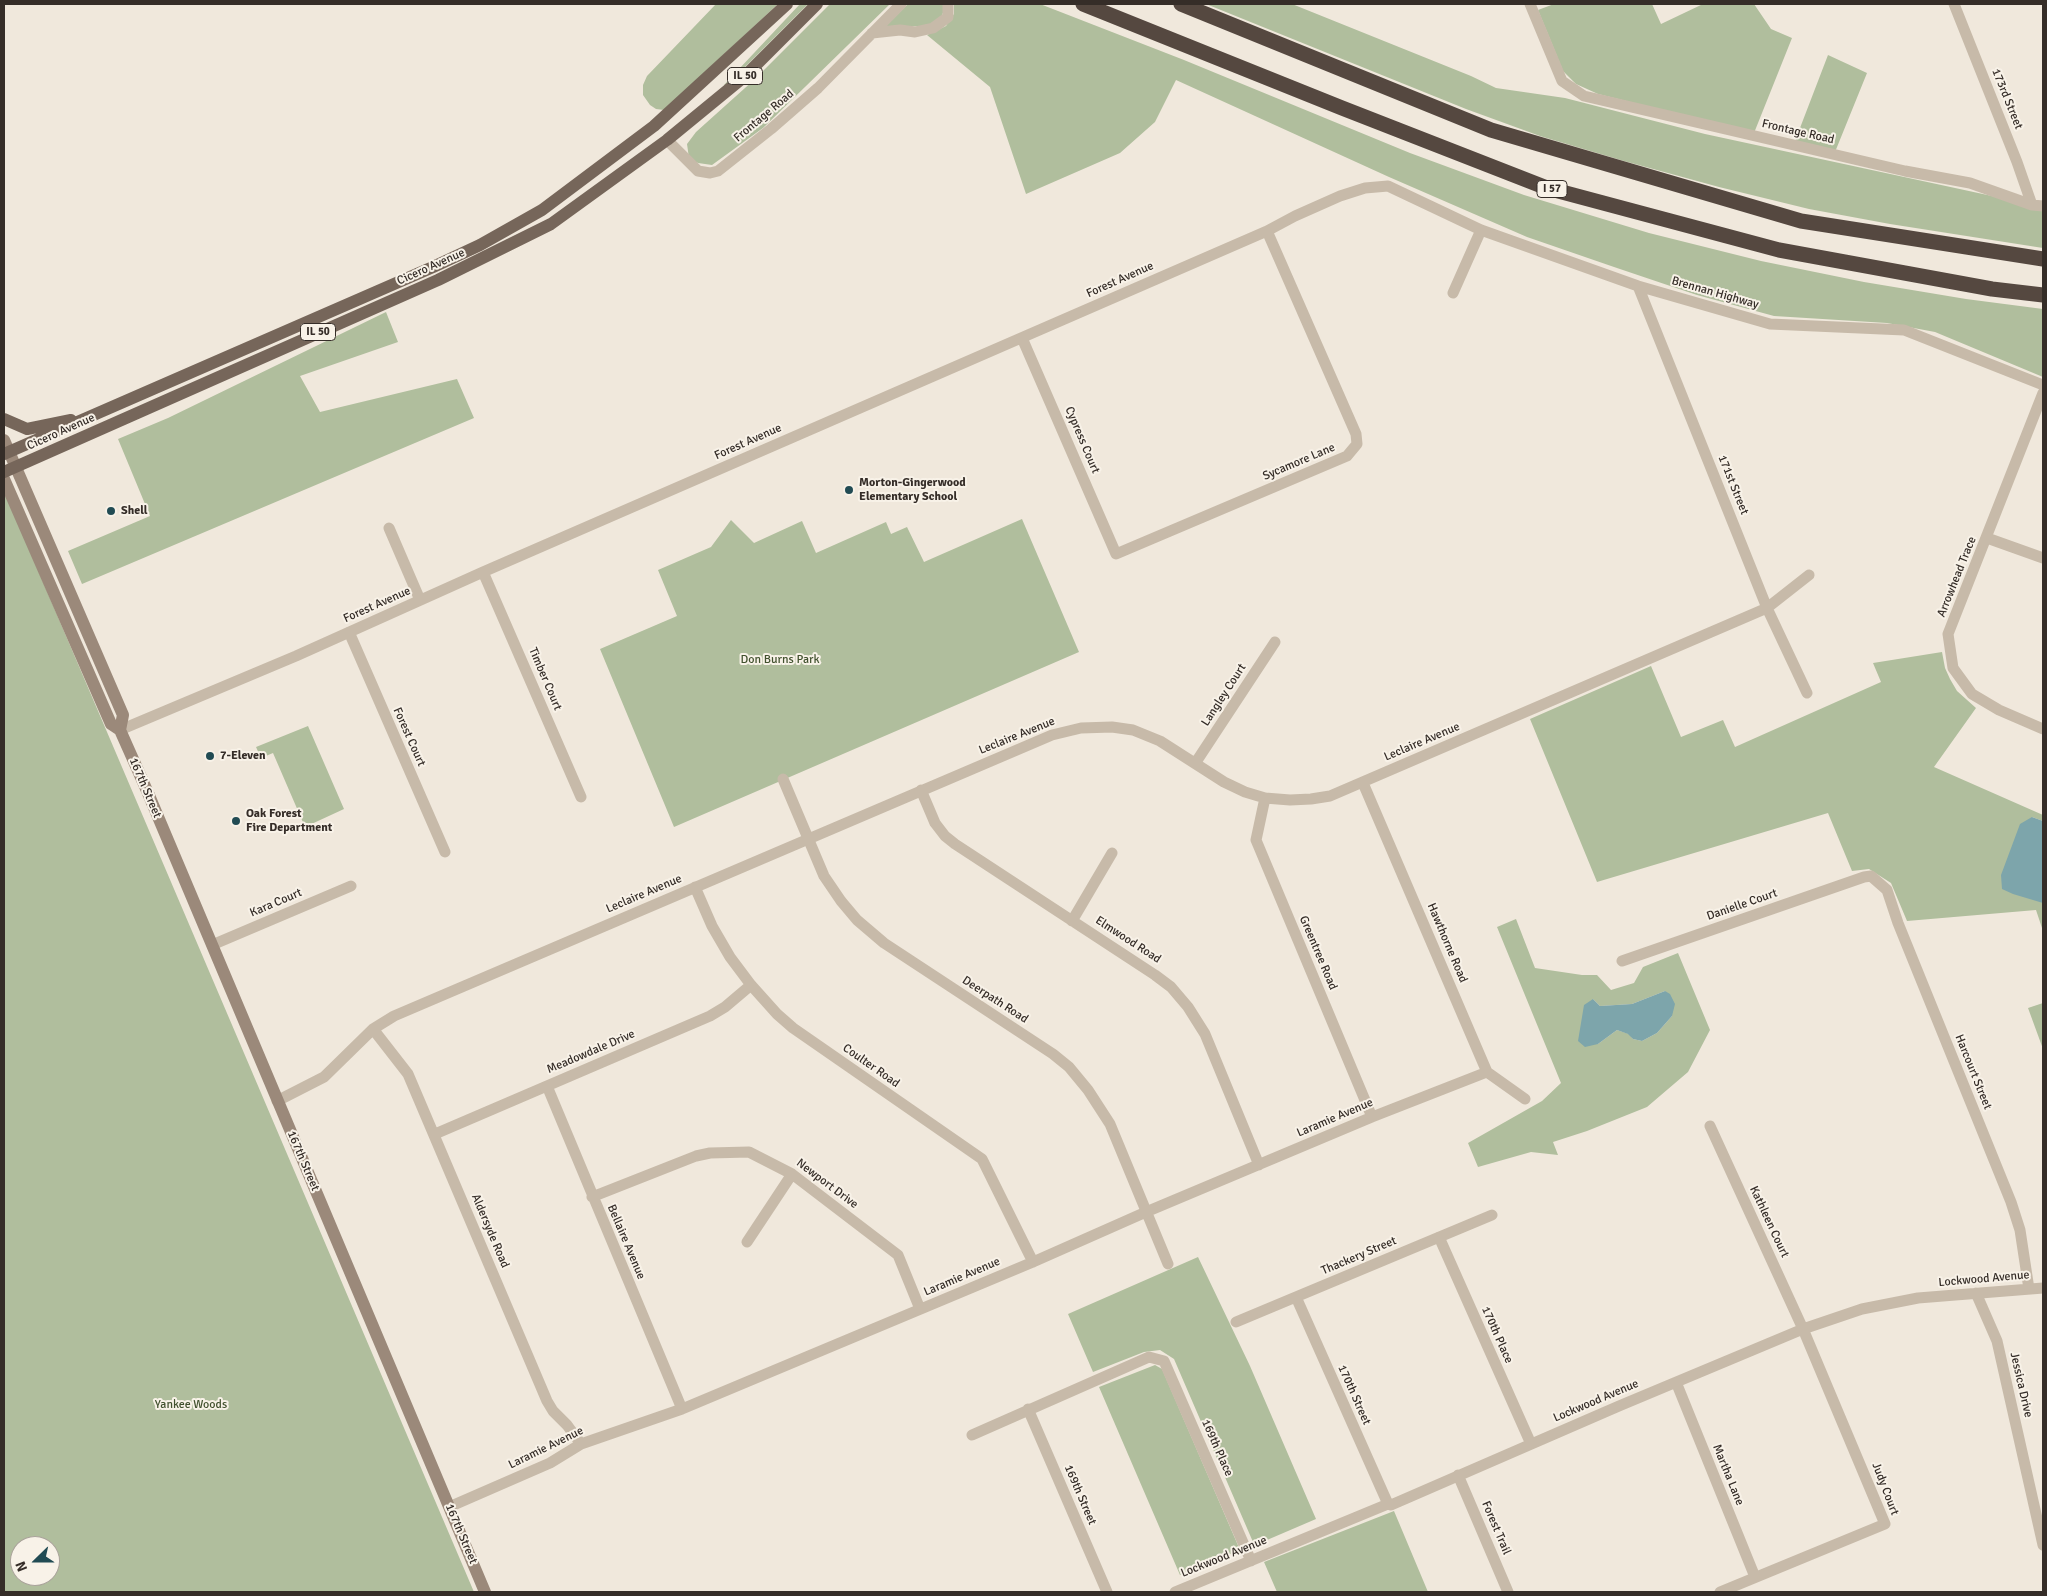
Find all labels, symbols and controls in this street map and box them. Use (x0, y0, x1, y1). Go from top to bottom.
street label: 173rd Street (1988, 67, 2026, 131)
road number: IL 50 (728, 68, 762, 84)
street label: Frontage Road (731, 87, 797, 145)
street label: Frontage Road (1760, 117, 1836, 147)
road number: I 57 (1537, 180, 1567, 198)
street label: Cicero Avenue (395, 246, 467, 288)
street label: Forest Avenue (1084, 259, 1156, 301)
street label: Brennan Highway (1670, 274, 1760, 312)
road number: IL 50 (300, 324, 336, 341)
street label: Cypress Court (1061, 404, 1103, 476)
street label: Cicero Avenue (25, 411, 97, 453)
street label: Forest Avenue (712, 421, 784, 463)
street label: Sycamore Lane (1261, 440, 1337, 484)
street label: 171st Street (1715, 453, 1751, 517)
place label: Morton-Gingerwood Elementary School (859, 476, 966, 504)
marker: Morton-Gingerwood Elementary School (843, 484, 855, 496)
place label: Shell (121, 504, 148, 518)
marker: Shell (105, 505, 117, 517)
street label: Arrowhead Trace (1934, 535, 1980, 619)
street label: Forest Avenue (341, 584, 413, 626)
street label: Timber Court (525, 645, 565, 713)
park label: Don Burns Park (741, 653, 819, 667)
street label: Langley Court (1199, 661, 1249, 729)
street label: Forest Court (390, 705, 428, 769)
street label: Leclaire Avenue (977, 714, 1057, 758)
street label: Leclaire Avenue (1382, 720, 1462, 764)
place label: 7-Eleven (220, 749, 266, 763)
marker: 7-Eleven (204, 750, 216, 762)
street label: 167th Street (126, 756, 164, 820)
place label: Oak Forest Fire Department (246, 807, 332, 835)
marker: Oak Forest Fire Department (230, 815, 242, 827)
street label: Leclaire Avenue (604, 872, 684, 916)
street label: Kara Court (248, 886, 304, 920)
street label: Danielle Court (1705, 886, 1779, 924)
street label: Hawthorne Road (1424, 901, 1470, 985)
street label: Elmwood Road (1092, 913, 1164, 967)
street label: Greentree Road (1296, 914, 1340, 992)
street label: Deerpath Road (959, 973, 1031, 1027)
street label: Meadowdale Drive (545, 1027, 637, 1077)
street label: Harcourt Street (1951, 1032, 1995, 1112)
street label: Coulter Road (840, 1041, 902, 1091)
street label: Laramie Avenue (1295, 1095, 1375, 1141)
street label: 167th Street (284, 1129, 322, 1193)
street label: Newport Drive (793, 1156, 861, 1212)
street label: Kathleen Court (1746, 1184, 1792, 1260)
street label: Aldersyde Road (468, 1192, 512, 1270)
street label: Bellaire Avenue (604, 1202, 648, 1282)
street label: Thackery Street (1319, 1234, 1399, 1278)
street label: Laramie Avenue (922, 1254, 1002, 1300)
street label: Lockwood Avenue (1938, 1268, 2030, 1290)
street label: 170th Place (1478, 1304, 1516, 1366)
street label: Jessica Drive (2007, 1351, 2035, 1419)
street label: 170th Street (1334, 1363, 1374, 1427)
street label: Lockwood Avenue (1551, 1377, 1641, 1425)
park label: Yankee Woods (155, 1398, 227, 1412)
street label: 169th Place (1198, 1417, 1236, 1479)
street label: Laramie Avenue (506, 1424, 586, 1472)
street label: Martha Lane (1709, 1442, 1747, 1508)
street label: Judy Court (1868, 1461, 1902, 1517)
street label: 169th Street (1061, 1463, 1099, 1527)
street label: Forest Trail (1478, 1499, 1514, 1557)
street label: 167th Street (442, 1502, 480, 1566)
street label: Lockwood Avenue (1179, 1533, 1269, 1581)
north arrow (10, 1536, 60, 1586)
text: N (12, 1559, 31, 1574)

